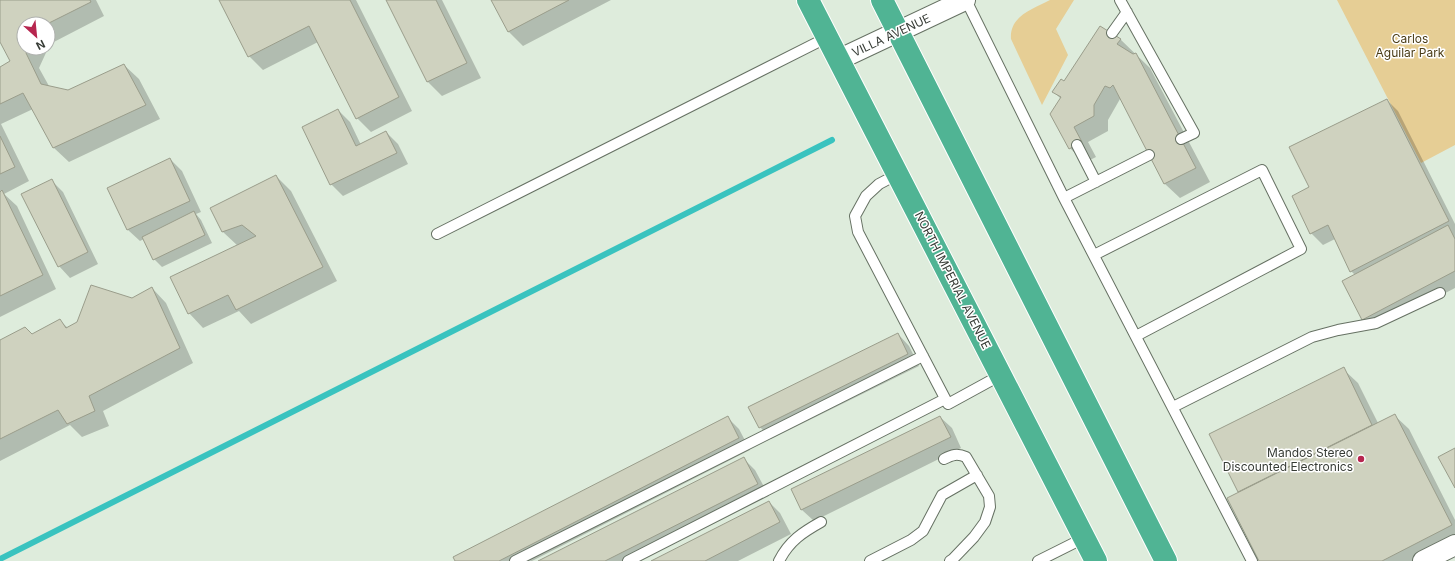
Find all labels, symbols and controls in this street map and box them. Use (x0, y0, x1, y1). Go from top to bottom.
street label: VILLA AVENUE (849, 10, 933, 60)
north arrow (16, 16, 56, 56)
park label: Carlos Aguilar Park (1376, 31, 1445, 60)
text: N (34, 37, 47, 53)
street label: NORTH IMPERIAL AVENUE (912, 209, 994, 351)
place label: Mandos Stereo Discounted Electronics (1223, 445, 1353, 474)
marker: Mandos Stereo Discounted Electronics (1356, 454, 1366, 464)

